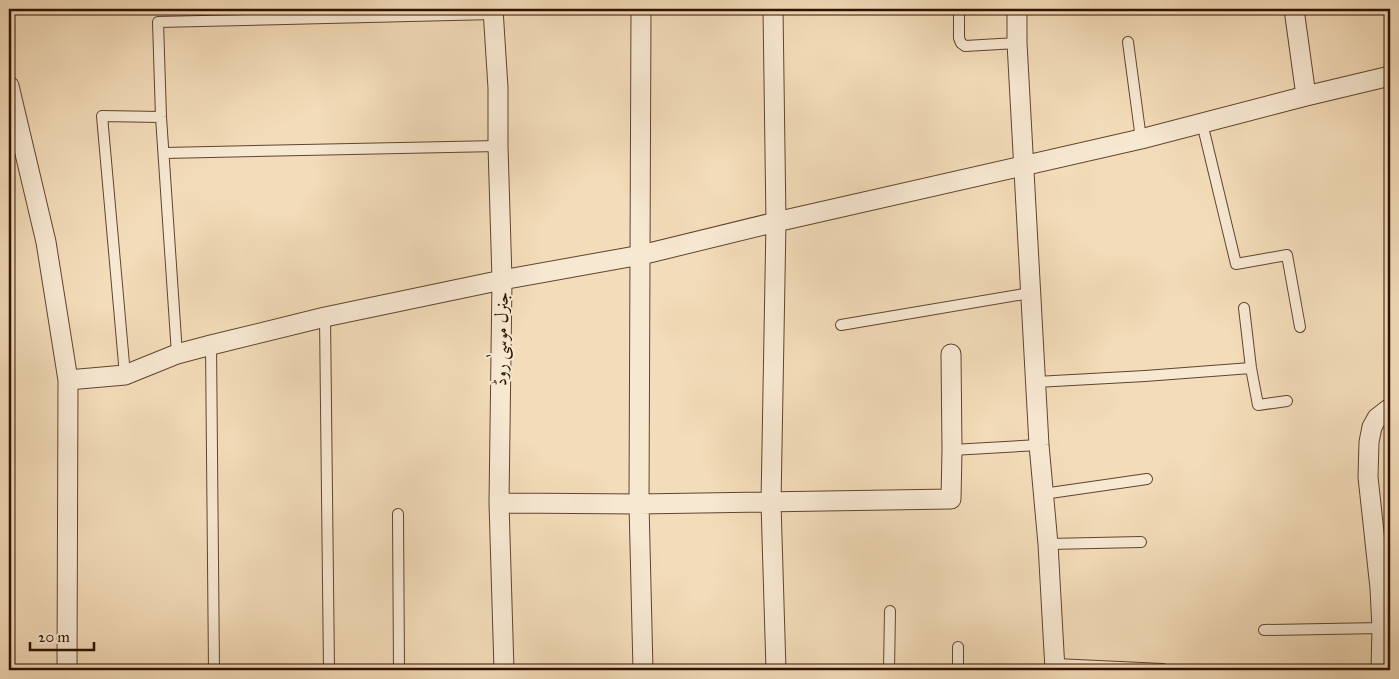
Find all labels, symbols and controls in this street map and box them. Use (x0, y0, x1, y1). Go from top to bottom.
street label: جنرل موسیٰ روڈ (484, 292, 515, 386)
scale bar (30, 619, 94, 651)
text: 20 m (38, 628, 70, 646)

